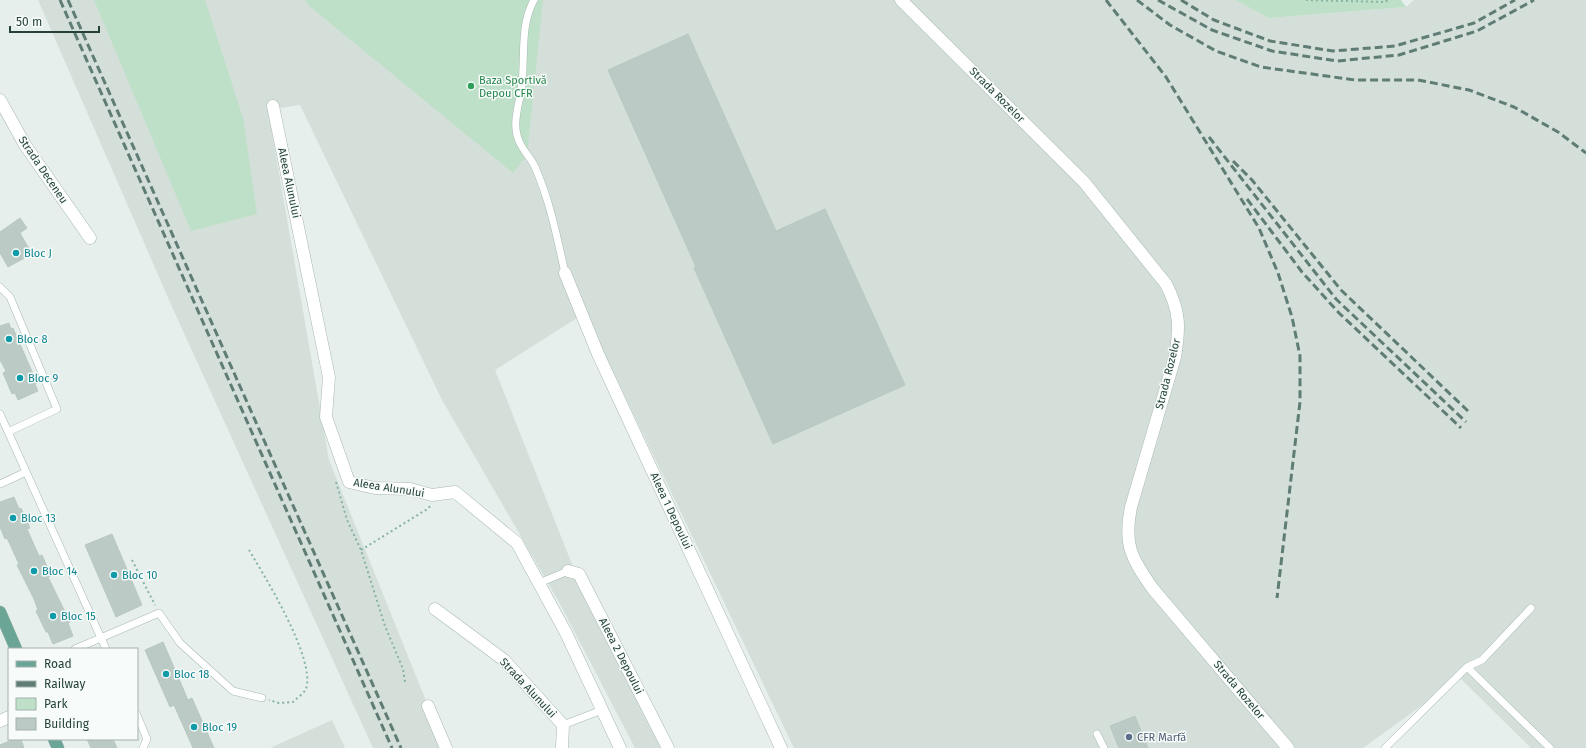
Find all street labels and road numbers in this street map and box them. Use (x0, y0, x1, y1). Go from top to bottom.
street label: Strada Rozelor (967, 65, 1028, 126)
street label: Strada Deceneu (16, 134, 70, 206)
street label: Aleea Alunului (275, 147, 303, 219)
street label: Strada Rozelor (1153, 336, 1183, 411)
street label: Aleea 1 Depoului (648, 471, 694, 551)
street label: Aleea Alunului (353, 476, 425, 500)
street label: Aleea 2 Depoului (596, 616, 646, 696)
street label: Strada Alunului (497, 655, 559, 721)
street label: Strada Rozelor (1211, 658, 1268, 723)

